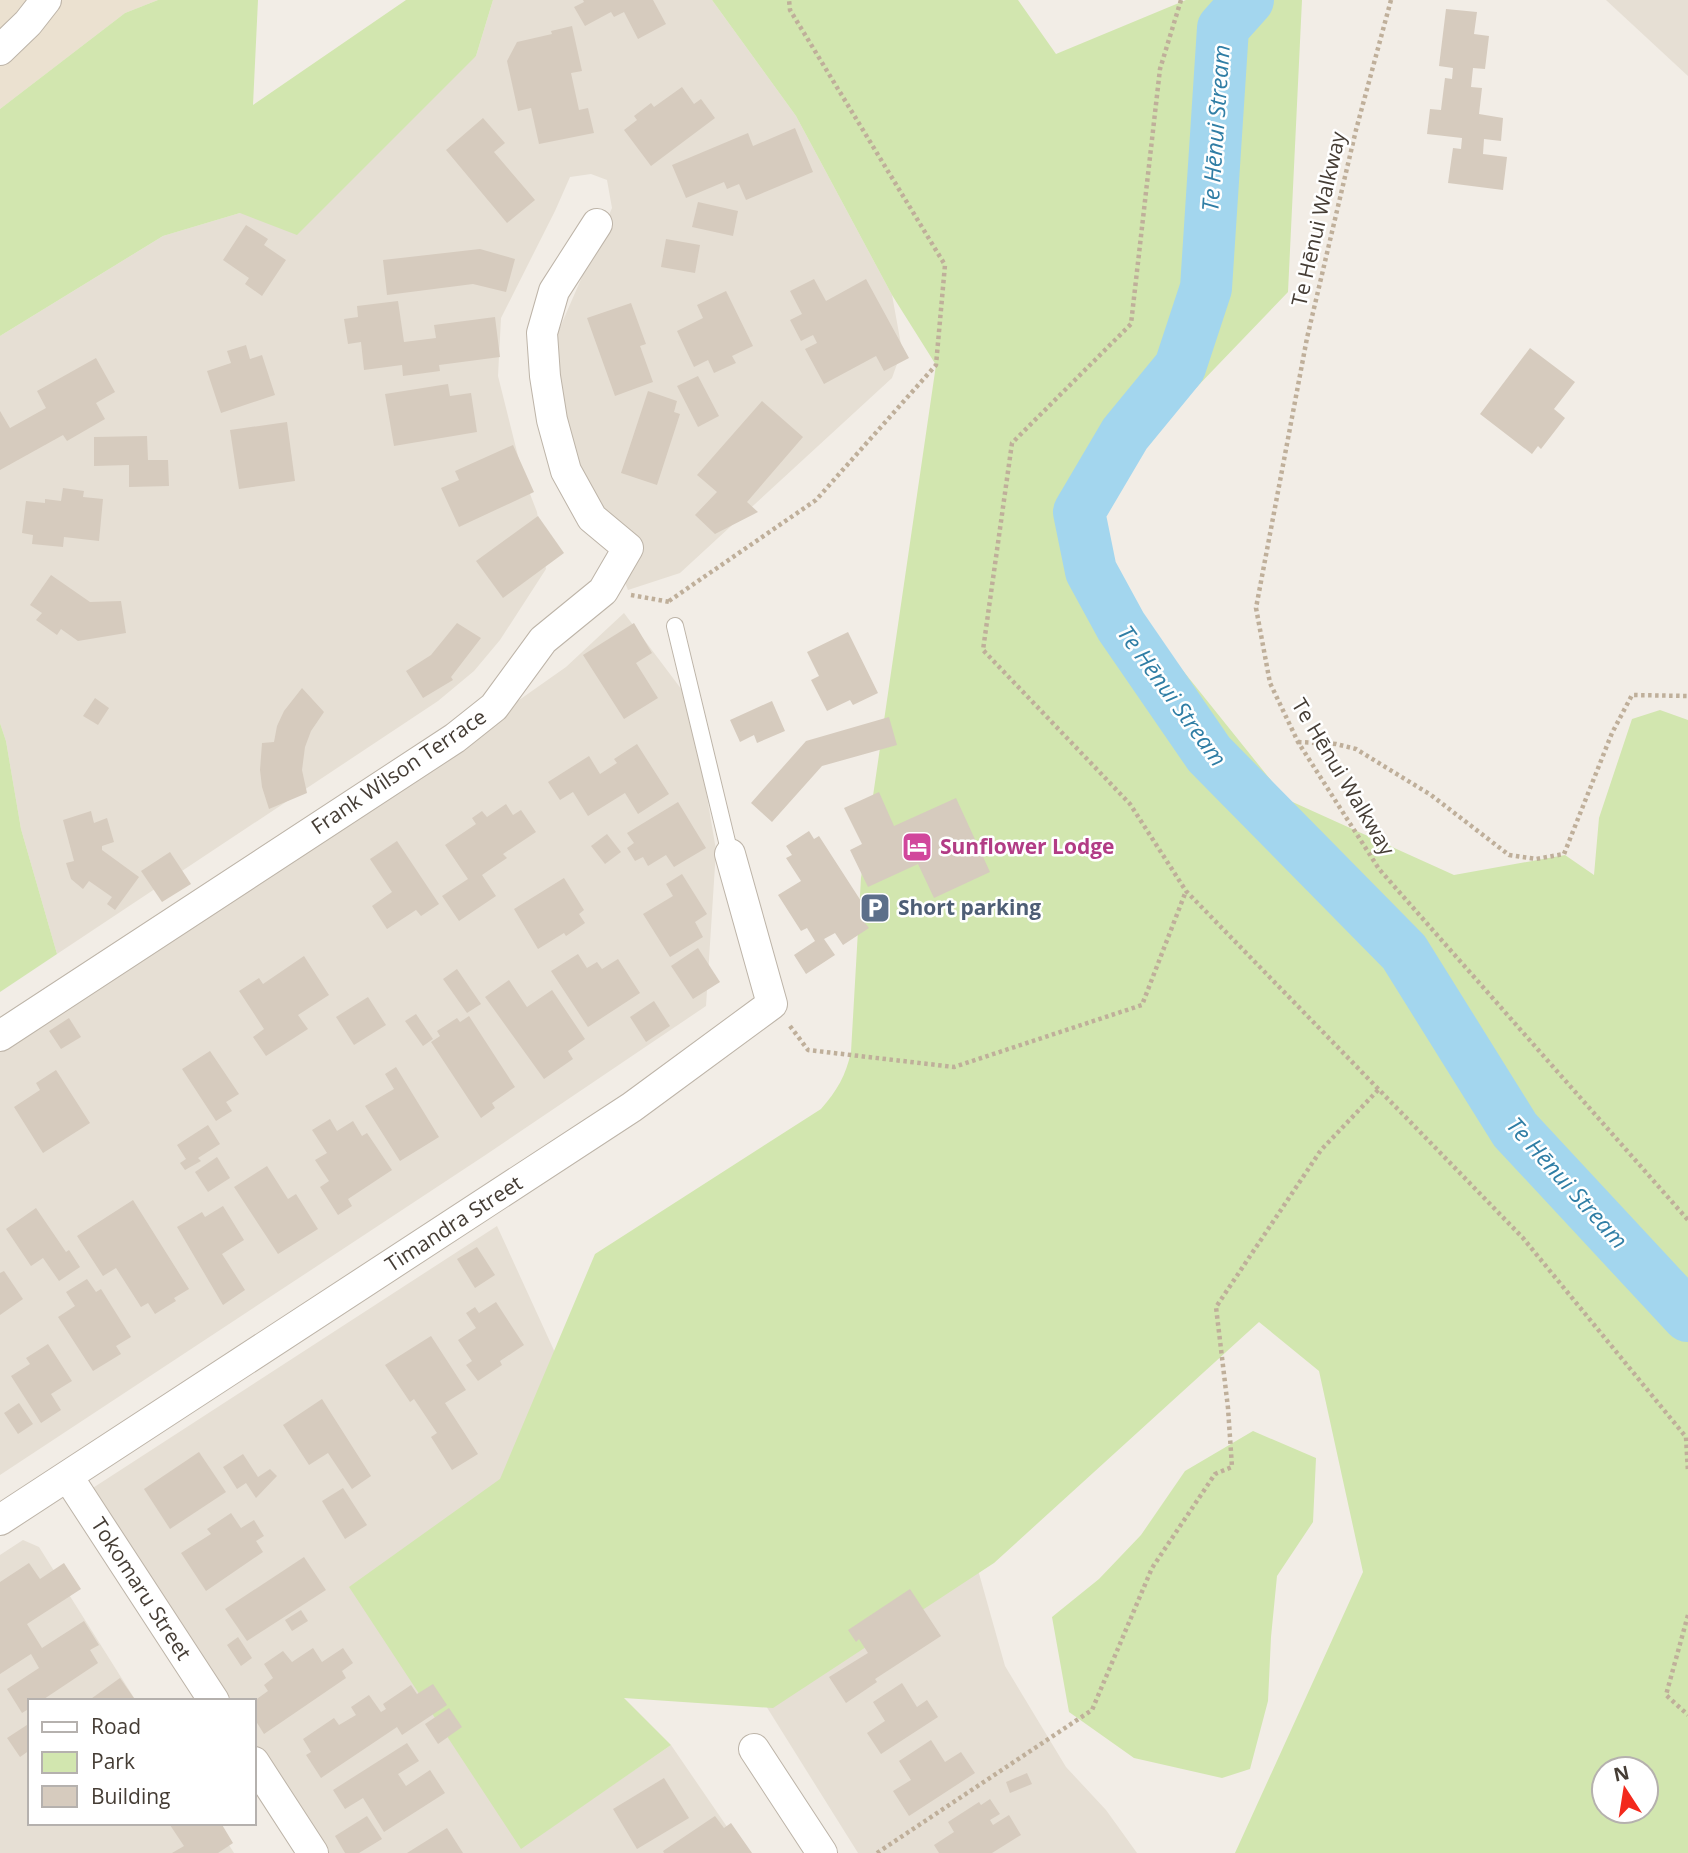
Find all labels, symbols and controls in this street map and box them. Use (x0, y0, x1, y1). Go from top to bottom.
water label: Te Hēnui Stream (1193, 43, 1237, 212)
street label: Te Hēnui Walkway (1284, 128, 1352, 309)
water label: Te Hēnui Stream (1111, 618, 1235, 772)
street label: Te Hēnui Walkway (1286, 693, 1402, 861)
street label: Frank Wilson Terrace (305, 702, 491, 840)
hotel icon: Sunflower Lodge (900, 830, 934, 864)
place label: Sunflower Lodge (940, 832, 1115, 860)
parking icon: Short parking (858, 891, 892, 925)
place label: Short parking (898, 893, 1041, 921)
water label: Te Hēnui Stream (1500, 1110, 1636, 1255)
street label: Timandra Street (380, 1168, 527, 1278)
street label: Tokomaru Street (85, 1512, 198, 1665)
legend (28, 1699, 256, 1825)
text: Road (91, 1712, 141, 1740)
text: Park (91, 1747, 135, 1775)
north arrow (1590, 1755, 1660, 1825)
text: N (1611, 1759, 1632, 1788)
text: Building (91, 1782, 170, 1810)

